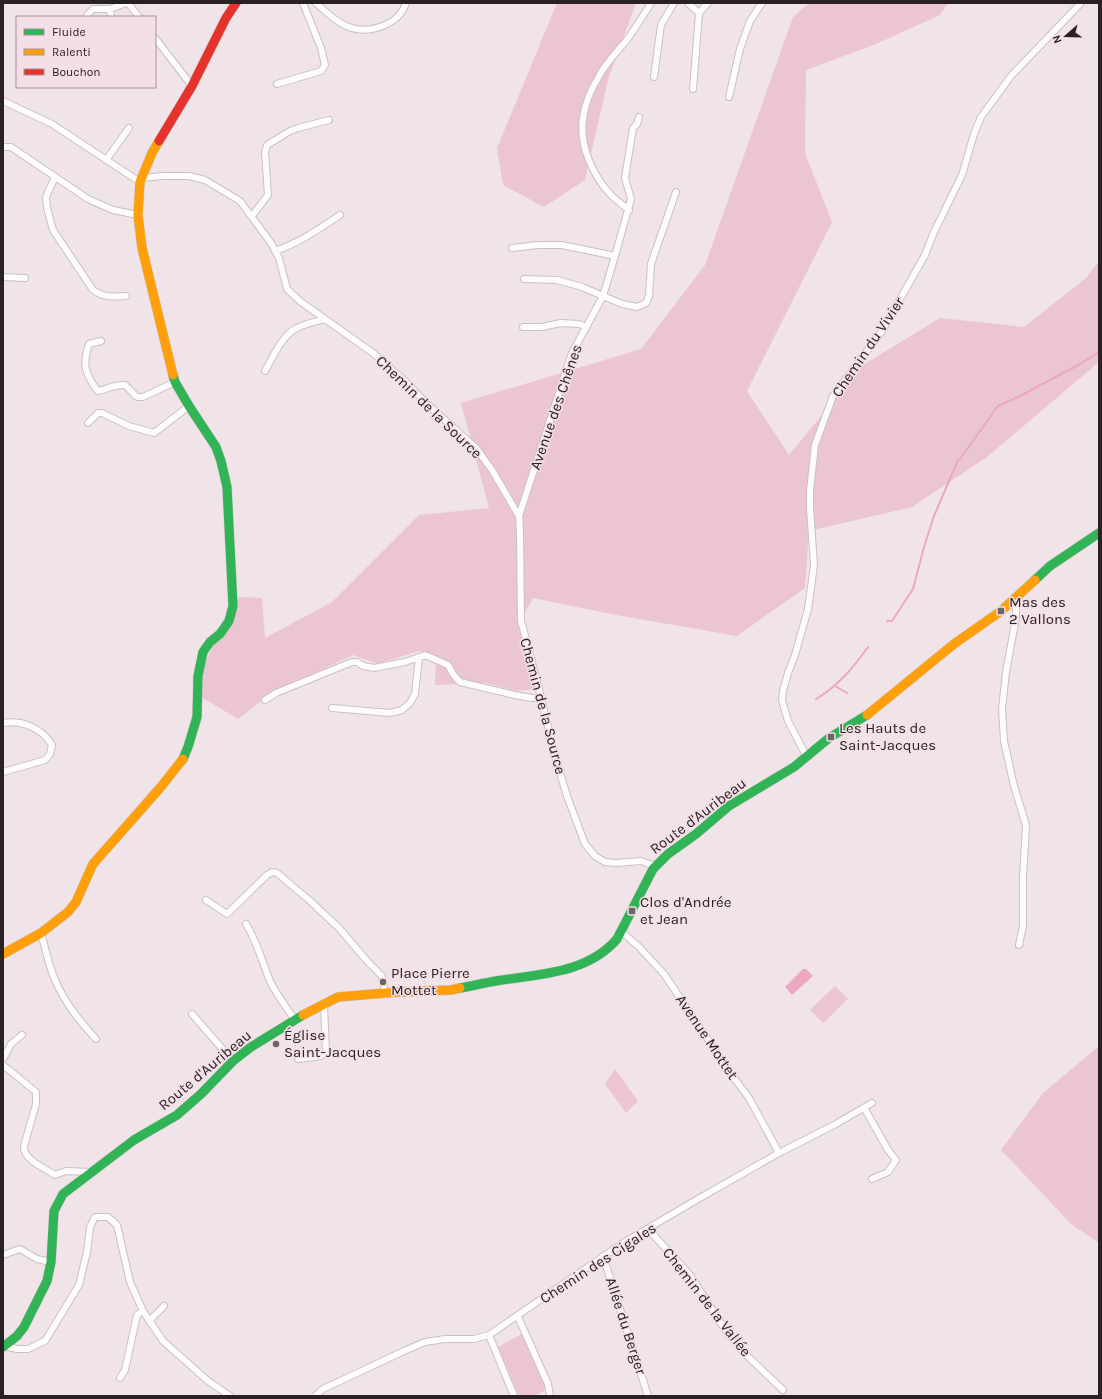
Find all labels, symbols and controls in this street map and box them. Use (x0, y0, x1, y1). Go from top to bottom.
legend (16, 16, 156, 88)
north arrow (1046, 16, 1086, 56)
text: Fluide (52, 25, 86, 39)
text: N (1050, 33, 1065, 45)
text: Ralenti (52, 45, 91, 59)
text: Bouchon (52, 65, 101, 79)
street label: Chemin du Vivier (828, 293, 908, 400)
street label: Avenue des Chênes (526, 342, 586, 472)
street label: Chemin de la Source (372, 352, 486, 462)
place label: Mas des 2 Vallons (1009, 593, 1071, 628)
marker: Mas des 2 Vallons (996, 606, 1006, 616)
street label: Chemin de la Source (516, 636, 570, 776)
place label: Les Hauts de Saint-Jacques (839, 719, 936, 754)
marker: Les Hauts de Saint-Jacques (826, 732, 836, 742)
street label: Route d'Auribeau (646, 774, 750, 858)
place label: Clos d'Andrée et Jean (640, 893, 731, 928)
marker: Clos d'Andrée et Jean (627, 906, 637, 916)
place label: Place Pierre Mottet (391, 964, 470, 999)
marker: Place Pierre Mottet (378, 977, 388, 987)
street label: Avenue Mottet (672, 991, 742, 1083)
street label: Route d'Auribeau (155, 1026, 255, 1114)
place label: Église Saint-Jacques (284, 1026, 381, 1061)
marker: Église Saint-Jacques (271, 1039, 281, 1049)
street label: Chemin des Cigales (536, 1219, 660, 1307)
street label: Chemin de la Vallée (659, 1244, 755, 1360)
street label: Allée du Berger (602, 1275, 650, 1378)

